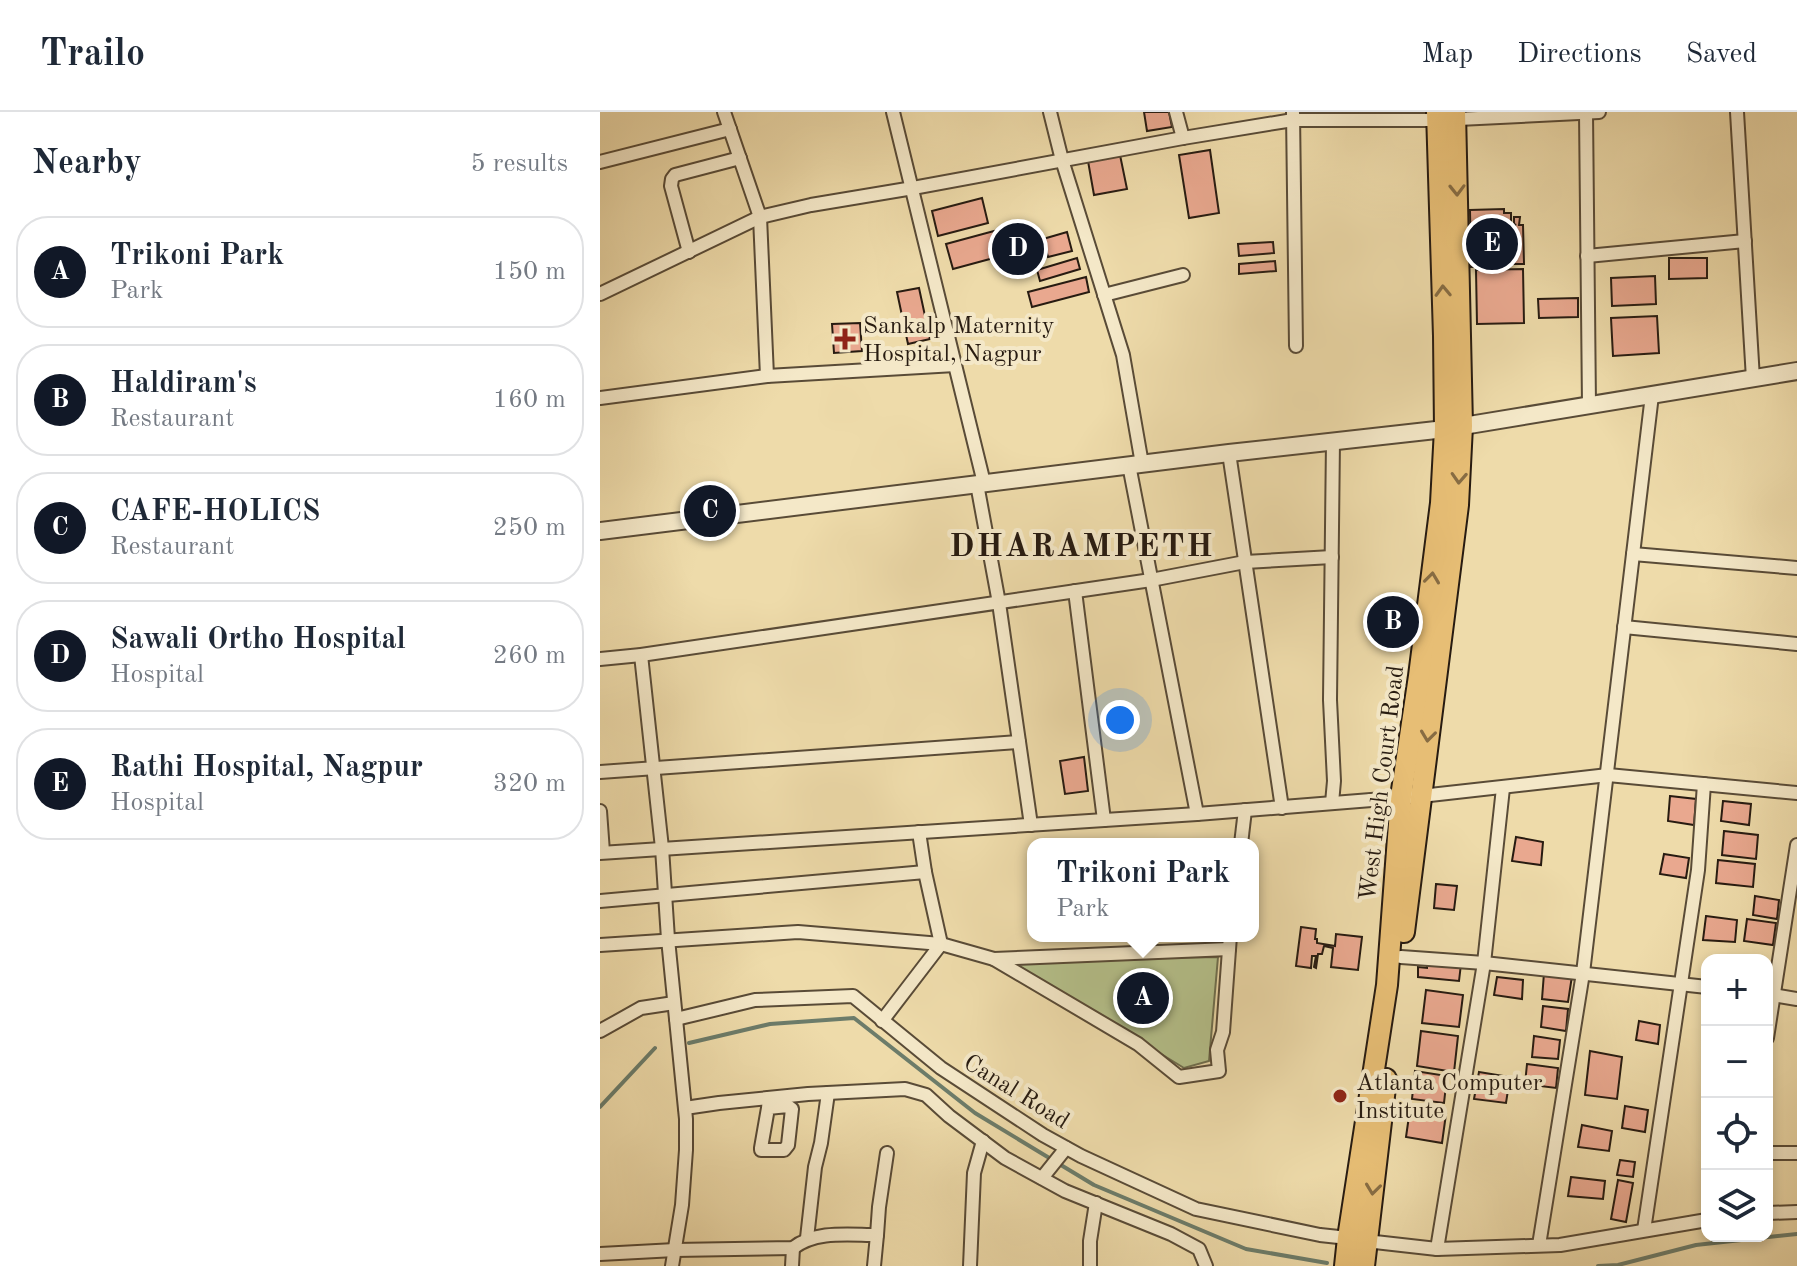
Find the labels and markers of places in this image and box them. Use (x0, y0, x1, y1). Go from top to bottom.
pin: E (1466, 214, 1518, 274)
pin: D (992, 219, 1044, 279)
place label: Sankalp Maternity Hospital, Nagpur (863, 315, 1055, 367)
marker: Sankalp Maternity Hospital, Nagpur (834, 328, 856, 350)
pin: C (684, 481, 736, 541)
pin: B (1367, 592, 1419, 652)
pin: A (1117, 968, 1169, 1028)
place label: Atlanta Computer Institute (1356, 1072, 1543, 1124)
marker: Atlanta Computer Institute (1331, 1087, 1349, 1105)

